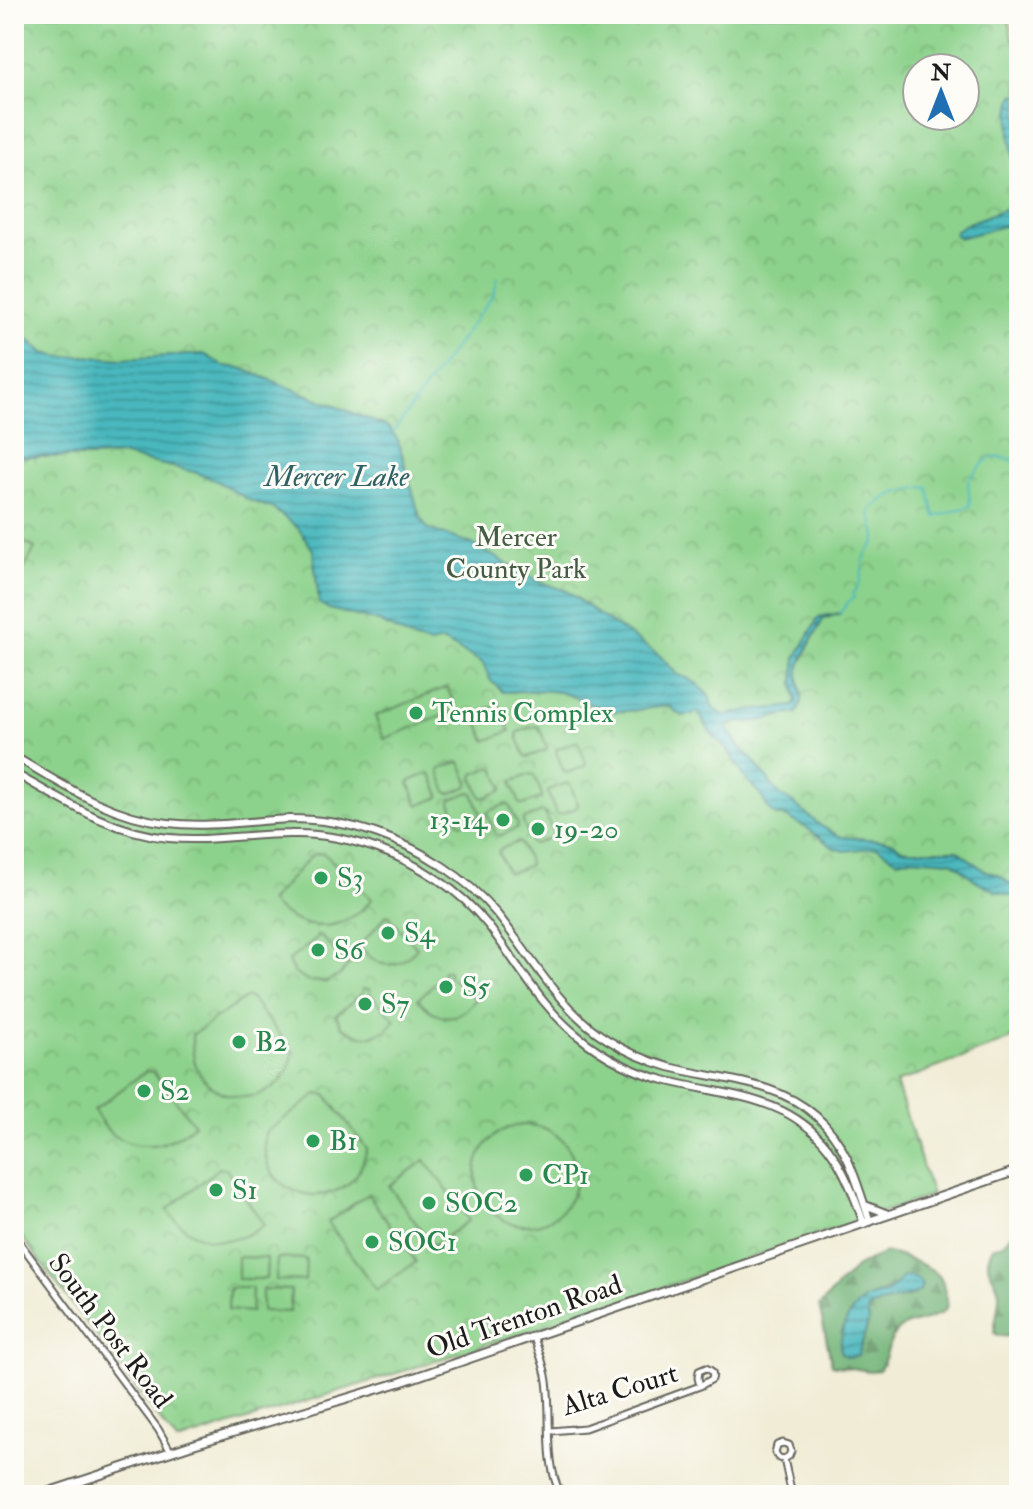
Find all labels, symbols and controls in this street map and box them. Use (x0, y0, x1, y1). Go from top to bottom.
north arrow (901, 52, 981, 132)
text: N (930, 59, 951, 87)
water label: Mercer Lake (263, 458, 410, 495)
park label: Mercer County Park (445, 520, 587, 587)
place label: Tennis Complex (432, 696, 614, 731)
marker: Tennis Complex (407, 704, 425, 722)
place label: 13-14 (429, 803, 489, 838)
marker: 13-14 (494, 811, 512, 829)
place label: 19-20 (554, 812, 619, 847)
marker: 19-20 (529, 820, 547, 838)
place label: S3 (337, 861, 363, 896)
marker: S3 (312, 869, 330, 887)
place label: S4 (404, 916, 437, 951)
marker: S4 (379, 924, 397, 942)
place label: S6 (334, 933, 366, 968)
marker: S6 (309, 941, 327, 959)
place label: S5 (462, 970, 491, 1005)
marker: S5 (437, 978, 455, 996)
place label: S7 (381, 987, 410, 1022)
marker: S7 (356, 995, 374, 1013)
place label: B2 (255, 1025, 288, 1060)
marker: B2 (230, 1033, 248, 1051)
place label: S2 (160, 1074, 190, 1109)
marker: S2 (135, 1082, 153, 1100)
place label: B1 (329, 1124, 357, 1159)
marker: B1 (304, 1132, 322, 1150)
place label: CP1 (542, 1158, 589, 1193)
marker: CP1 (517, 1166, 535, 1184)
place label: S1 (232, 1173, 258, 1208)
marker: S1 (207, 1181, 225, 1199)
place label: SOC2 (445, 1186, 518, 1221)
marker: SOC2 (420, 1194, 438, 1212)
place label: SOC1 (388, 1225, 457, 1260)
marker: SOC1 (363, 1233, 381, 1251)
street label: South Post Road (40, 1246, 180, 1416)
street label: Old Trenton Road (421, 1267, 627, 1367)
street label: Alta Court (557, 1356, 682, 1424)

